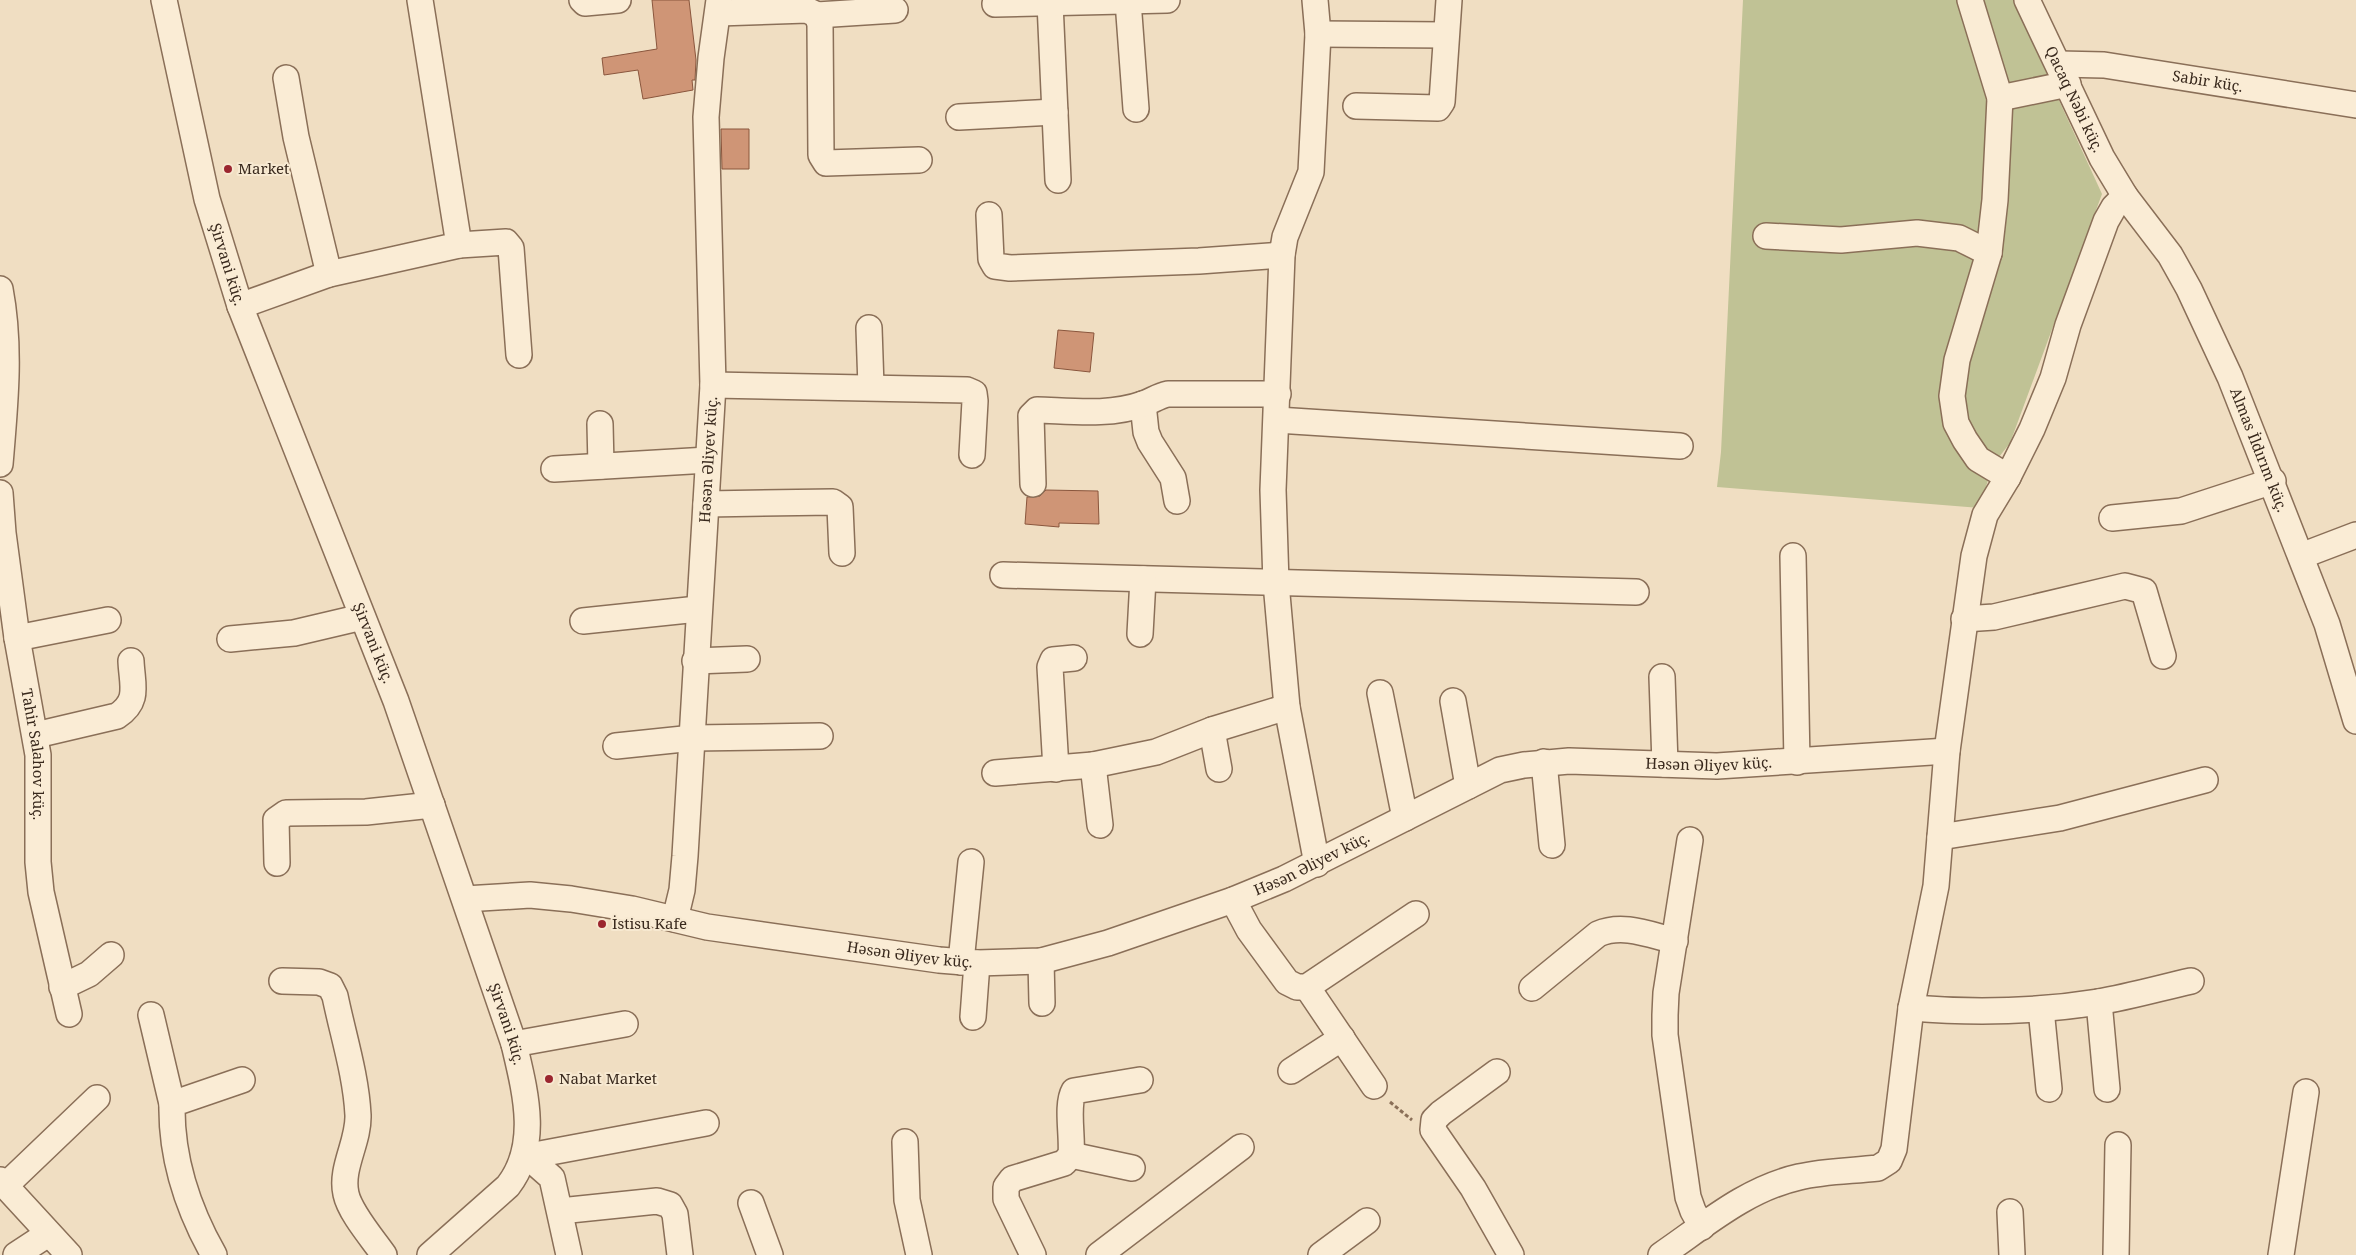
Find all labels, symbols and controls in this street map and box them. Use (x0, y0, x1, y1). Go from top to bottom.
street label: Qacaq Nəbi küç. (2041, 43, 2109, 155)
street label: Sabir küç. (2171, 65, 2245, 96)
place label: Market (238, 158, 289, 178)
marker: Market (222, 163, 234, 175)
street label: Şirvani küç. (206, 220, 250, 308)
street label: Almas İldırım küç. (2226, 384, 2293, 515)
street label: Həsən Əliyev küç. (694, 396, 721, 523)
street label: Şirvani küç. (349, 599, 399, 686)
street label: Tahir Salahov küç. (17, 687, 49, 820)
street label: Həsən Əliyev küç. (1645, 751, 1773, 775)
street label: Həsən Əliyev küç. (1250, 826, 1373, 899)
place label: İstisu Kafe (612, 913, 687, 933)
marker: İstisu Kafe (596, 918, 608, 930)
street label: Həsən Əliyev küç. (846, 936, 974, 972)
street label: Şirvani küç. (485, 980, 530, 1067)
place label: Nabat Market (559, 1068, 657, 1088)
marker: Nabat Market (543, 1073, 555, 1085)

